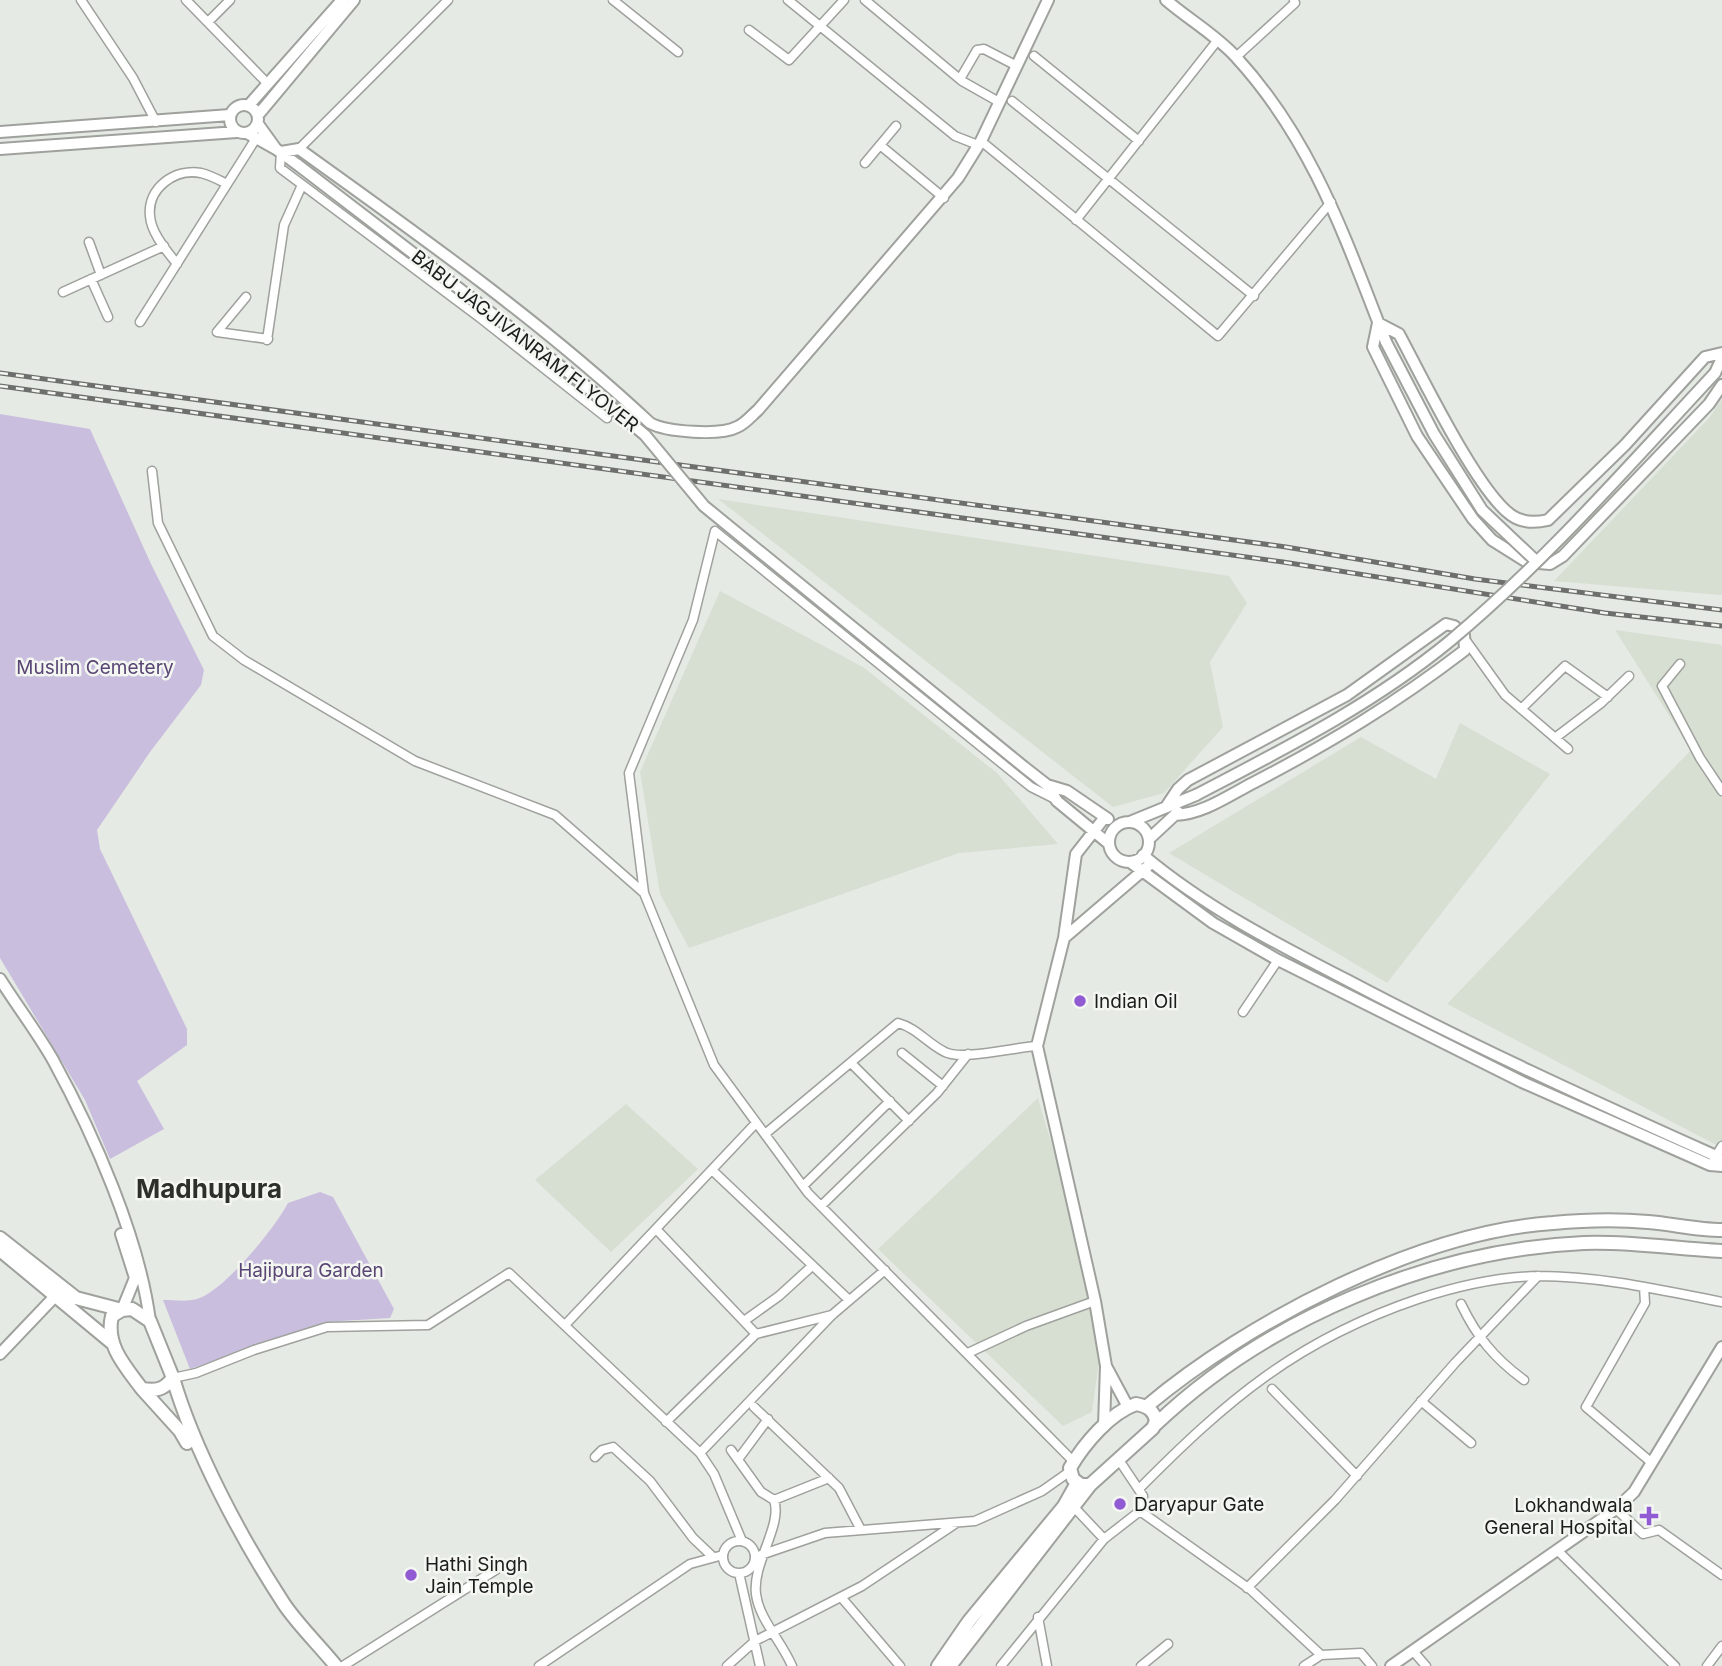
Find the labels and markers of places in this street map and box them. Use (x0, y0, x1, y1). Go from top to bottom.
place label: Indian Oil (1094, 990, 1178, 1013)
marker: Indian Oil (1072, 993, 1088, 1009)
place label: Daryapur Gate (1134, 1493, 1264, 1516)
place label: Lokhandwala General Hospital (1484, 1494, 1633, 1539)
marker: Daryapur Gate (1112, 1496, 1128, 1512)
marker: Lokhandwala General Hospital (1639, 1506, 1659, 1526)
place label: Hathi Singh Jain Temple (425, 1553, 534, 1598)
marker: Hathi Singh Jain Temple (403, 1567, 419, 1583)

